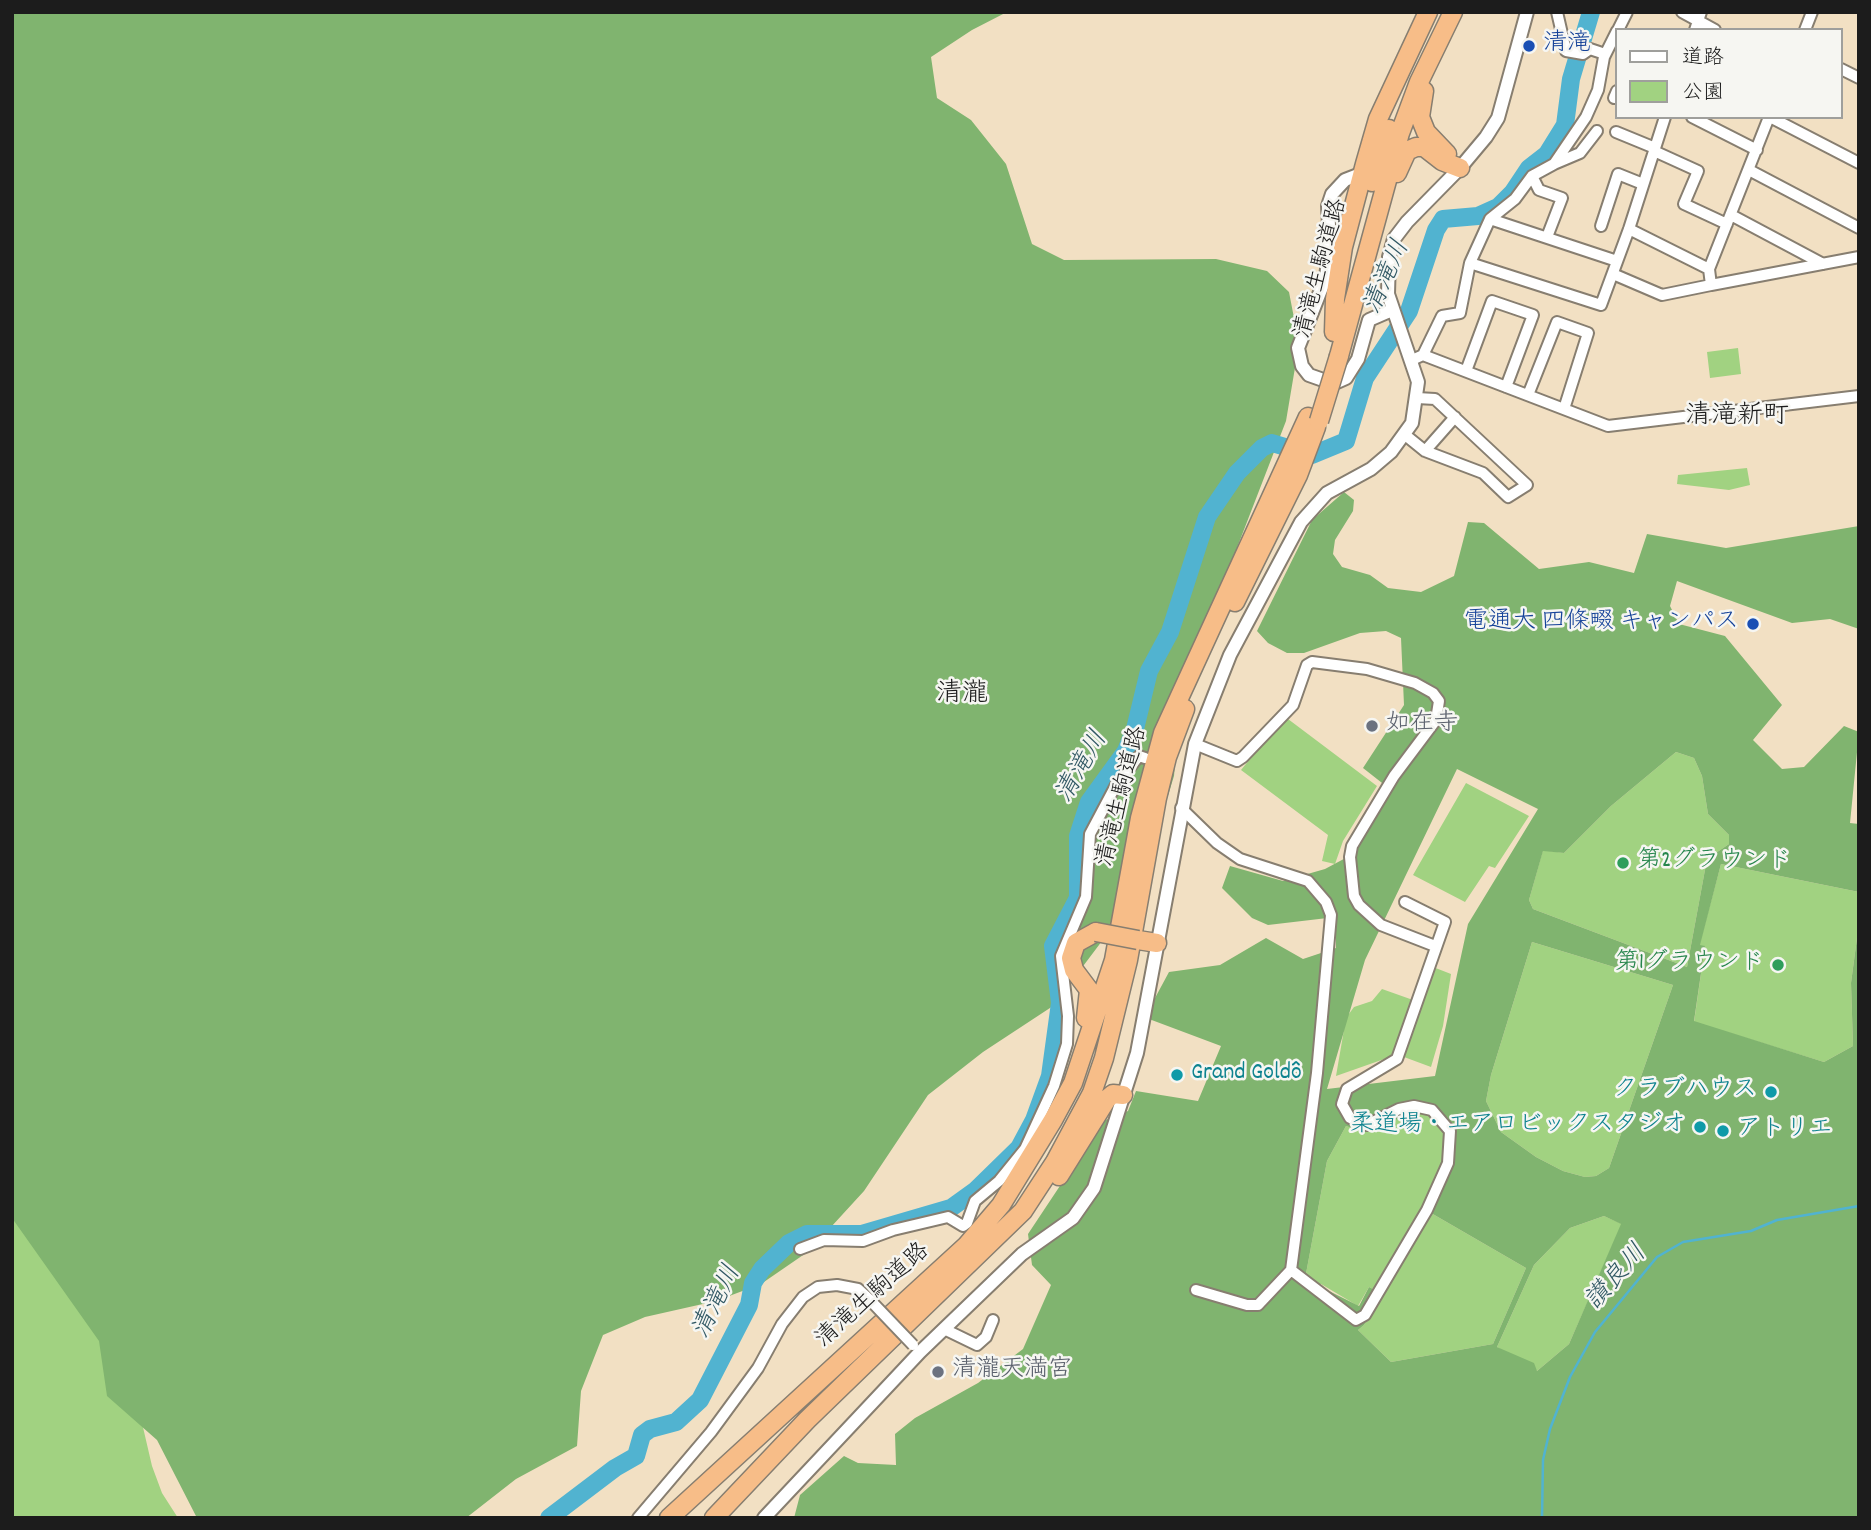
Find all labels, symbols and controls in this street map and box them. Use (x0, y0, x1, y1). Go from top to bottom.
legend (1616, 28, 1843, 119)
place label: 清滝 (1543, 32, 1591, 60)
marker: 清滝 (1521, 38, 1537, 54)
text: 道路 (1682, 44, 1724, 74)
text: 公園 (1682, 79, 1724, 109)
street label: 清滝生駒道路 (1290, 196, 1356, 342)
water label: 清滝川 (1359, 236, 1419, 320)
district label: 清滝新町 (1685, 402, 1789, 434)
place label: 電通大 四條畷 キャンパス (1464, 610, 1739, 638)
marker: 電通大 四條畷 キャンパス (1745, 616, 1761, 632)
district label: 清瀧 (936, 680, 988, 712)
place label: 如在寺 (1386, 712, 1458, 740)
marker: 如在寺 (1364, 718, 1380, 734)
street label: 清滝生駒道路 (1093, 724, 1155, 870)
water label: 清滝川 (1051, 726, 1117, 810)
place label: 第2グラウンド (1637, 849, 1791, 877)
marker: 第2グラウンド (1615, 855, 1631, 871)
place label: 第1グラウンド (1615, 951, 1764, 979)
marker: 第1グラウンド (1770, 957, 1786, 973)
place label: Grand Goldô (1191, 1061, 1302, 1089)
marker: Grand Goldô (1169, 1067, 1185, 1083)
place label: クラブハウス (1613, 1078, 1757, 1106)
marker: クラブハウス (1763, 1084, 1779, 1100)
place label: 柔道場・エアロビックスタジオ (1350, 1113, 1686, 1141)
place label: アトリエ (1737, 1117, 1833, 1145)
marker: 柔道場・エアロビックスタジオ (1692, 1119, 1708, 1135)
marker: アトリエ (1715, 1123, 1731, 1139)
street label: 清滝生駒道路 (811, 1238, 937, 1356)
water label: 讃良川 (1580, 1240, 1656, 1318)
water label: 清滝川 (688, 1261, 750, 1345)
place label: 清瀧天満宮 (952, 1358, 1072, 1386)
marker: 清瀧天満宮 (930, 1364, 946, 1380)

